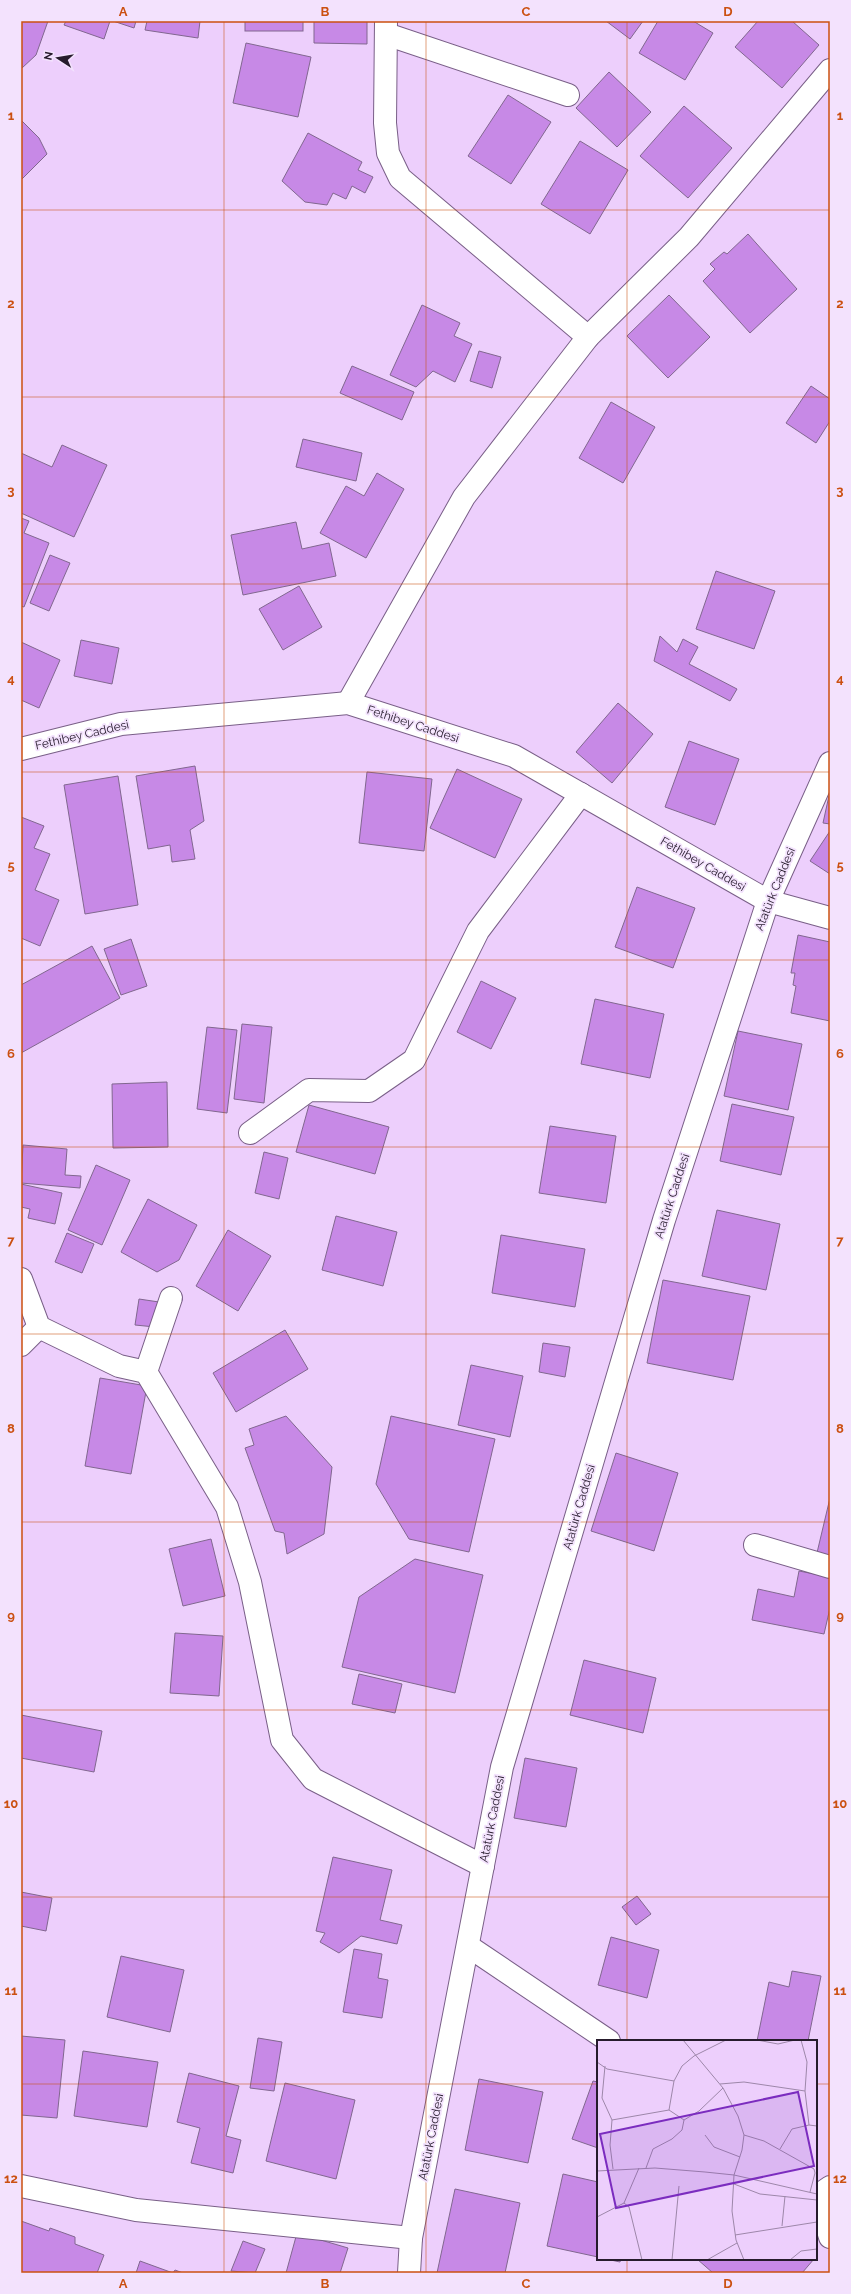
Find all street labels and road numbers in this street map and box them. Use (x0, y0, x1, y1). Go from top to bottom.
street label: Fethibey Caddesi (365, 703, 461, 745)
street label: Fethibey Caddesi (34, 717, 130, 753)
street label: Fethibey Caddesi (658, 834, 748, 894)
street label: Atatürk Caddesi (752, 845, 798, 933)
street label: Atatürk Caddesi (652, 1152, 692, 1240)
street label: Atatürk Caddesi (560, 1463, 598, 1551)
street label: Atatürk Caddesi (477, 1774, 507, 1864)
street label: Atatürk Caddesi (416, 2092, 446, 2182)

